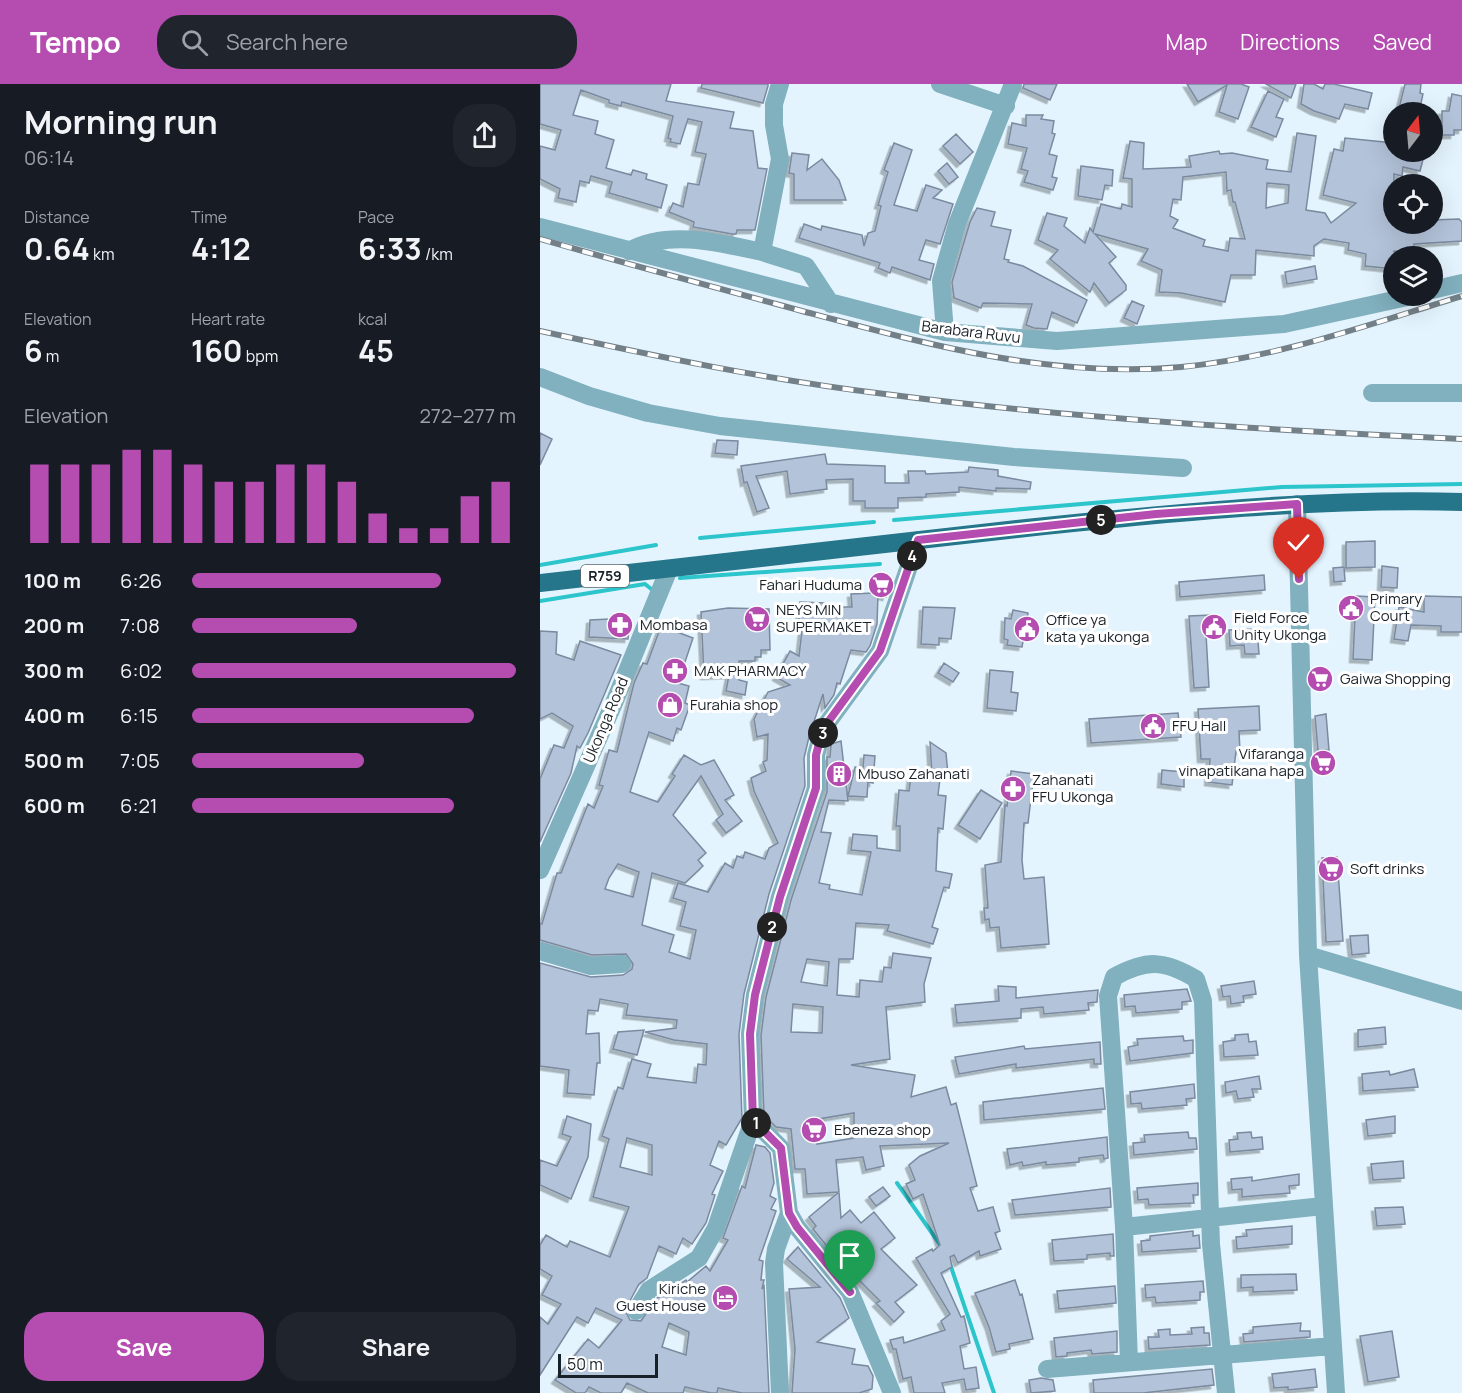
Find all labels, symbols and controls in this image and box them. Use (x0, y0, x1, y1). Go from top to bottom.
search box (157, 15, 577, 69)
text: Tempo (30, 23, 121, 61)
icon: search (178, 26, 211, 59)
text: Search here (226, 27, 348, 57)
text: Map (1166, 28, 1207, 56)
text: Directions (1240, 28, 1340, 56)
text: Saved (1373, 28, 1432, 56)
text: Morning run (24, 99, 218, 144)
north arrow (1383, 102, 1443, 162)
map controls (1383, 102, 1443, 306)
button: share (453, 104, 516, 167)
text: 06:14 (24, 144, 74, 171)
button: locate (1383, 174, 1443, 234)
text: Distance (24, 206, 90, 228)
text: Time (191, 206, 227, 228)
text: Pace (358, 206, 394, 228)
text: 0.64 (24, 228, 90, 269)
text: 4:12 (191, 228, 251, 269)
text: 6:33 (358, 228, 422, 269)
text: km (90, 243, 114, 265)
text: /km (422, 243, 453, 265)
button: layers (1383, 246, 1443, 306)
text: Elevation (24, 308, 92, 330)
text: Heart rate (191, 308, 265, 330)
text: kcal (358, 308, 387, 330)
street label: Barabara Ruvu (920, 315, 1022, 348)
text: 6 (24, 330, 43, 371)
text: 160 (191, 330, 243, 371)
text: 45 (358, 330, 394, 371)
text: m (43, 345, 59, 367)
text: bpm (243, 345, 278, 367)
text: Elevation (24, 402, 108, 429)
text: 272–277 m (419, 402, 516, 429)
pin: 5 (1086, 505, 1116, 535)
text: 5 (1096, 509, 1106, 531)
pin (1273, 517, 1324, 579)
icon: check (1282, 526, 1315, 559)
pin: 4 (897, 541, 927, 571)
text: 4 (907, 545, 917, 567)
road number: R759 (581, 565, 629, 587)
text: 100 m (24, 567, 81, 594)
text: 6:26 (120, 567, 162, 594)
supermarket icon: Fahari Huduma (866, 570, 896, 600)
place label: Fahari Huduma (759, 574, 862, 595)
place label: Primary Court (1370, 588, 1422, 626)
public building icon: Primary Court (1336, 593, 1366, 623)
place label: NEYS MIN SUPERMAKET (776, 599, 871, 637)
supermarket icon: NEYS MIN SUPERMAKET (742, 604, 772, 634)
place label: Field Force Unity Ukonga (1234, 607, 1326, 645)
place label: Office ya kata ya ukonga (1046, 609, 1149, 647)
pharmacy icon: Mombasa (605, 610, 635, 640)
text: 200 m (24, 612, 84, 639)
text: 7:08 (120, 612, 160, 639)
public building icon: Field Force Unity Ukonga (1199, 612, 1229, 642)
place label: Mombasa (640, 614, 708, 635)
public building icon: Office ya kata ya ukonga (1012, 614, 1042, 644)
pharmacy icon: MAK PHARMACY (660, 656, 690, 686)
text: 300 m (24, 657, 84, 684)
text: 6:02 (120, 657, 162, 684)
place label: MAK PHARMACY (694, 660, 807, 681)
supermarket icon: Gaiwa Shopping (1305, 664, 1335, 694)
place label: Gaiwa Shopping (1340, 668, 1451, 689)
street label: Ukonga Road (578, 674, 633, 766)
shop icon: Furahia shop (655, 690, 685, 720)
place label: Furahia shop (690, 694, 778, 715)
text: 400 m (24, 702, 84, 729)
text: 6:15 (120, 702, 158, 729)
public building icon: FFU Hall (1138, 711, 1168, 741)
place label: FFU Hall (1172, 715, 1226, 736)
pin: 3 (808, 718, 838, 748)
text: 3 (818, 722, 828, 744)
place label: Vifaranga vinapatikana hapa (1178, 743, 1304, 781)
text: 500 m (24, 747, 84, 774)
text: 7:05 (120, 747, 160, 774)
supermarket icon: Vifaranga vinapatikana hapa (1308, 748, 1338, 778)
building icon: Mbuso Zahanati (824, 759, 854, 789)
place label: Mbuso Zahanati (858, 763, 970, 784)
place label: Zahanati FFU Ukonga (1032, 769, 1113, 807)
pharmacy icon: Zahanati FFU Ukonga (998, 774, 1028, 804)
text: 600 m (24, 792, 85, 819)
text: 6:21 (120, 792, 158, 819)
supermarket icon: Soft drinks (1316, 854, 1346, 884)
place label: Soft drinks (1350, 858, 1424, 879)
pin: 2 (757, 912, 787, 942)
text: 2 (767, 916, 777, 938)
pin: 1 (741, 1108, 771, 1138)
text: 1 (752, 1112, 760, 1134)
supermarket icon: Ebeneza shop (799, 1115, 829, 1145)
place label: Ebeneza shop (834, 1119, 931, 1140)
pin (824, 1230, 875, 1292)
icon: arrive (833, 1239, 866, 1272)
place label: Kiriche Guest House (616, 1278, 706, 1316)
hotel icon: Kiriche Guest House (710, 1283, 740, 1313)
button: Save (24, 1312, 264, 1381)
button: Share (276, 1312, 516, 1381)
scale bar (558, 1351, 658, 1378)
text: 50 m (567, 1353, 603, 1375)

